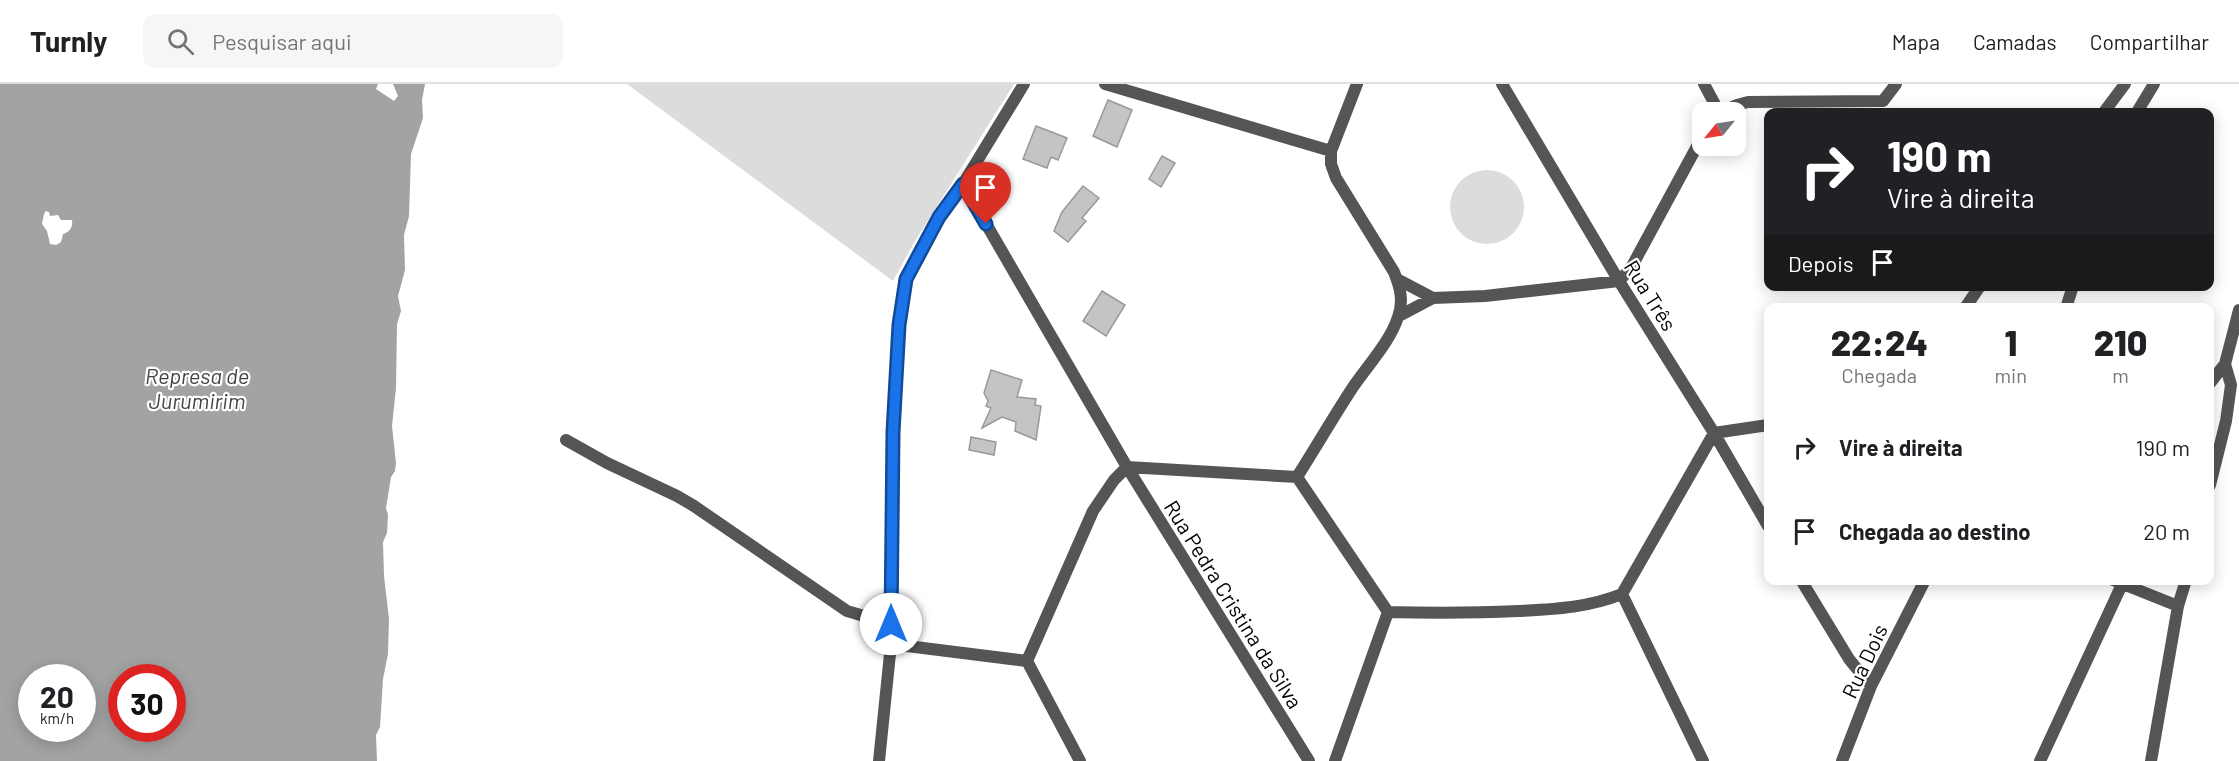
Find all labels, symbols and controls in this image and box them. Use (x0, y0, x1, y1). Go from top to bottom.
search box (143, 14, 563, 68)
text: Turnly (30, 24, 107, 58)
icon: search (164, 25, 197, 58)
text: Pesquisar aqui (212, 28, 352, 54)
text: Mapa (1892, 29, 1940, 54)
text: Camadas (1973, 29, 2057, 54)
text: Compartilhar (2090, 29, 2209, 54)
north arrow (1692, 102, 1746, 156)
map controls (1692, 102, 1746, 156)
text: 190 m (1887, 130, 1992, 180)
icon: right (1788, 132, 1866, 210)
pin (960, 162, 1011, 224)
icon: arrive (969, 171, 1002, 204)
text: Vire à direita (1887, 181, 2035, 213)
icon: arrive (1866, 246, 1899, 279)
text: Depois (1788, 250, 1854, 276)
street label: Rua Três (1620, 255, 1682, 335)
text: 22:24 (1831, 320, 1928, 363)
text: 1 (2004, 320, 2017, 363)
text: 210 (2094, 320, 2147, 363)
water label: Represa de Jurumirim (145, 362, 249, 413)
text: Chegada (1842, 363, 1917, 387)
text: min (1995, 363, 2027, 387)
text: m (2112, 363, 2129, 387)
icon: right (1788, 431, 1821, 464)
text: Vire à direita (1839, 434, 1963, 460)
text: 190 m (2136, 434, 2190, 460)
street label: Rua Pedra Cristina da Silva (1160, 495, 1308, 713)
icon: arrive (1788, 515, 1821, 548)
text: Chegada ao destino (1839, 518, 2030, 544)
text: 20 m (2143, 518, 2190, 544)
position arrow (859, 592, 923, 656)
street label: Rua Dois (1836, 620, 1892, 702)
speed limit sign: 30 (108, 664, 186, 742)
text: 20 (40, 678, 74, 714)
text: km/h (40, 709, 74, 727)

